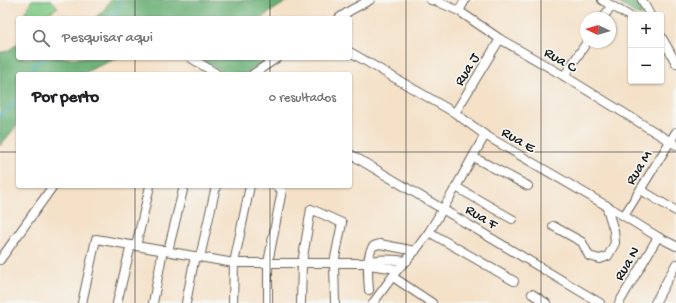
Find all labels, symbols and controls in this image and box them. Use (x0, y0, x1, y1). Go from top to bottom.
north arrow (580, 12, 616, 48)
map controls (628, 12, 664, 84)
button: + (628, 12, 664, 48)
search box (16, 16, 352, 60)
icon: search (30, 27, 52, 49)
text: Pesquisar aqui (62, 29, 153, 47)
street label: Rua C (540, 44, 580, 78)
button: − (628, 48, 664, 84)
street label: Rua J (451, 50, 485, 90)
text: Por perto (32, 88, 99, 108)
text: 0 resultados (269, 91, 336, 106)
street label: Rua E (498, 124, 539, 158)
street label: Rua M (622, 147, 657, 189)
street label: Rua F (462, 201, 501, 235)
street label: Rua N (611, 243, 645, 284)

